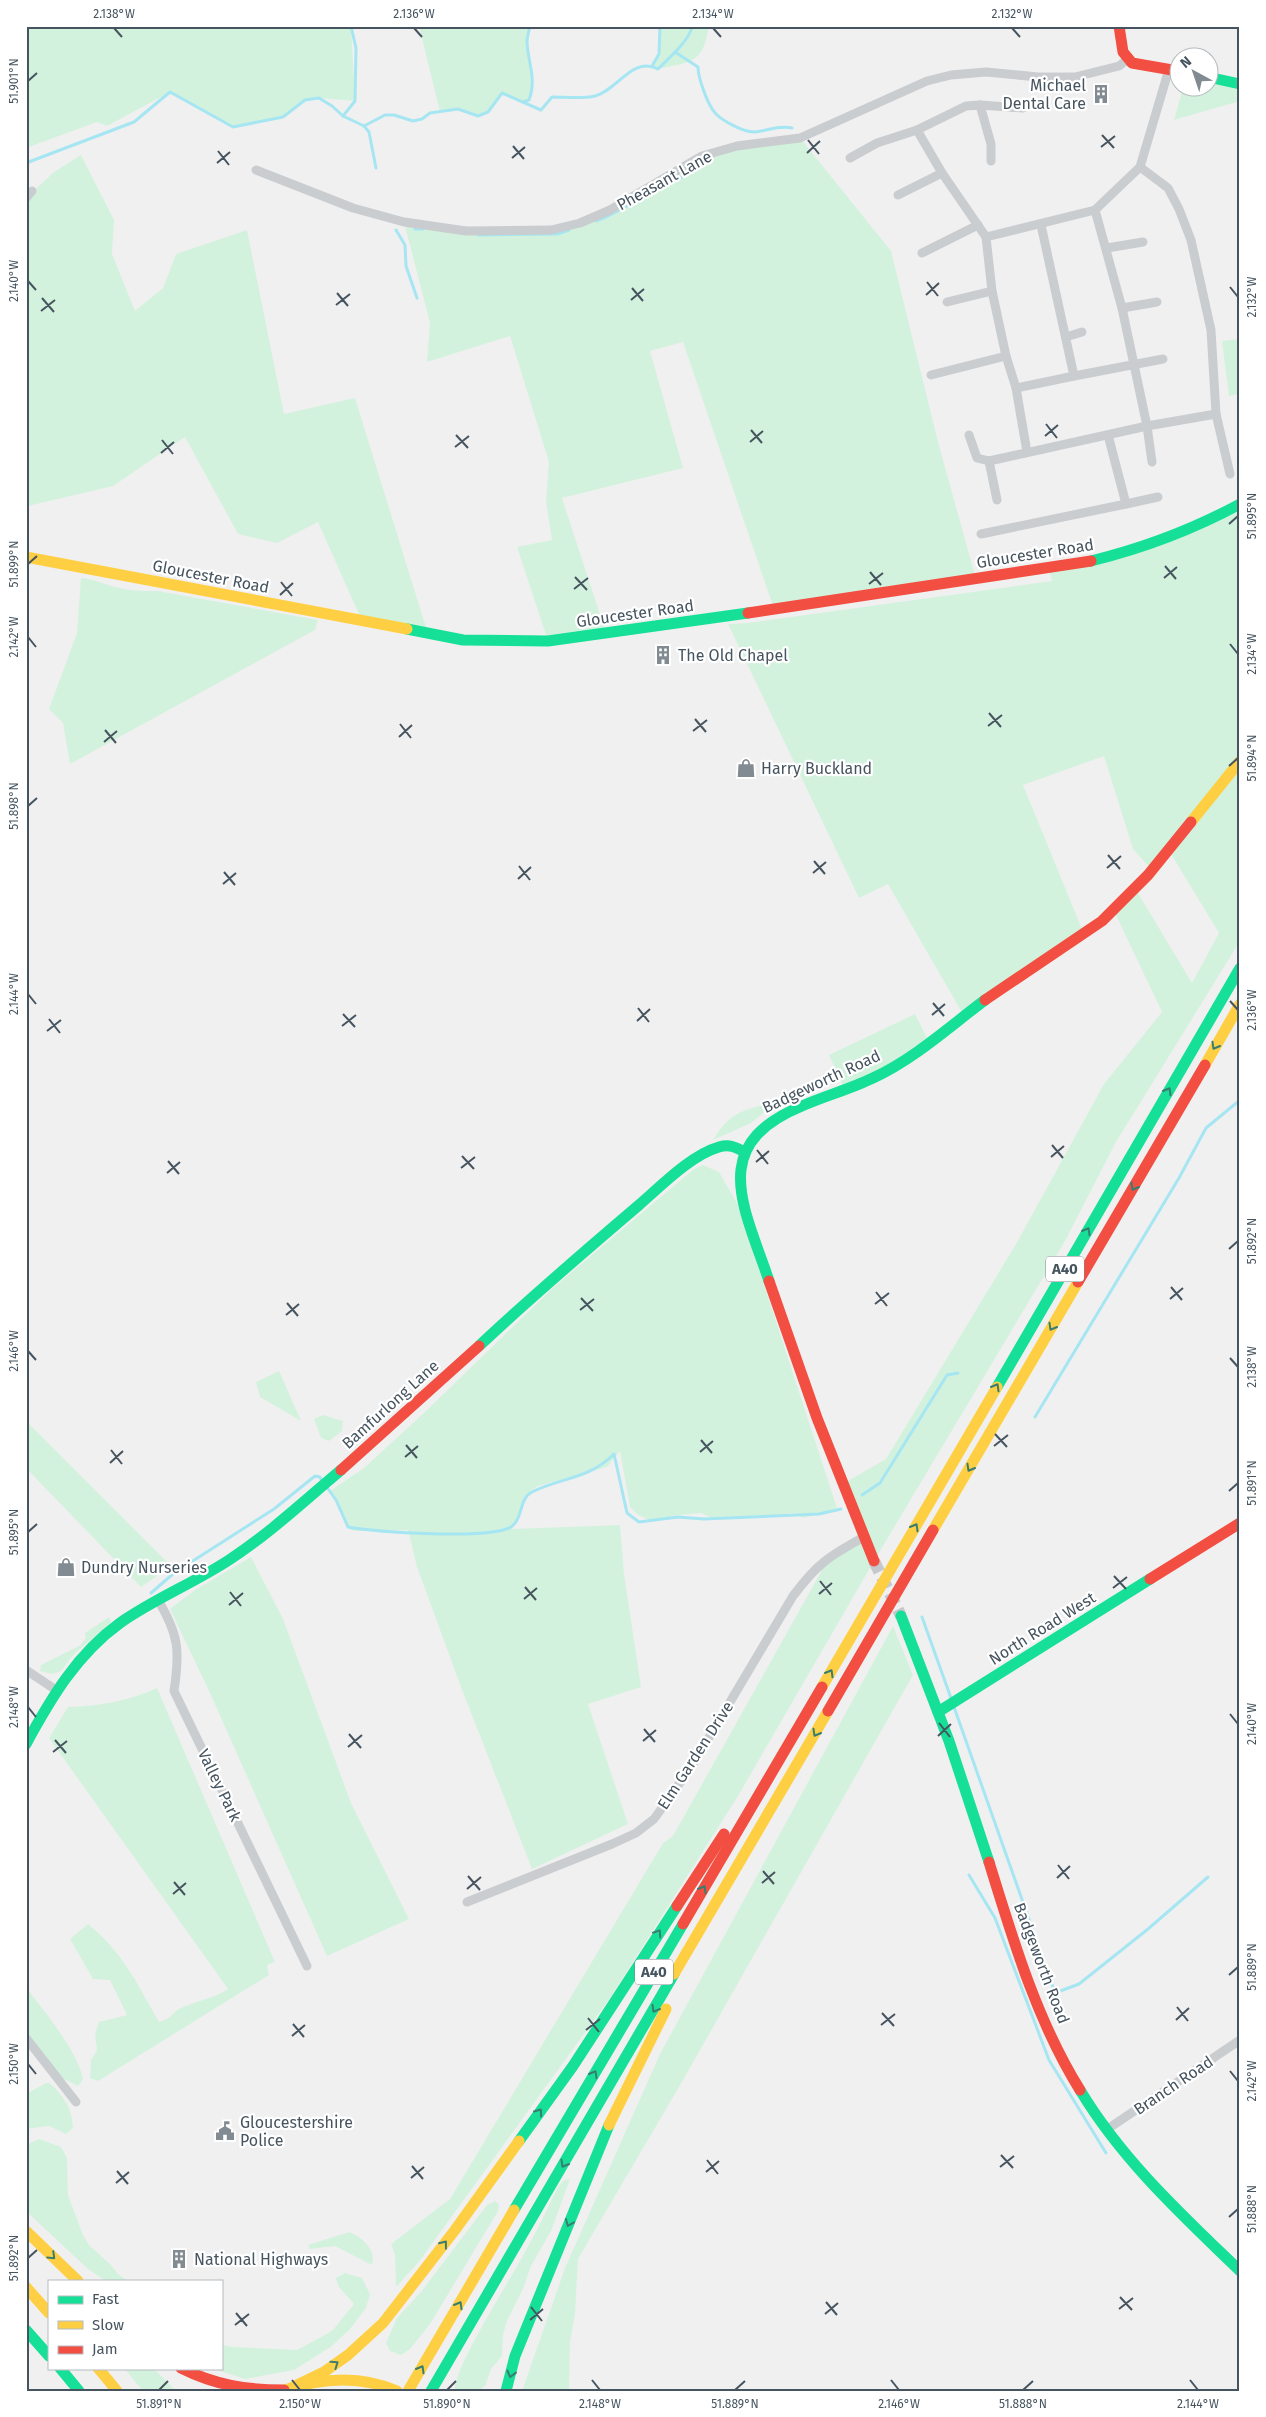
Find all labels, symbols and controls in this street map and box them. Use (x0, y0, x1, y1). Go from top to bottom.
text: 2.138°W (93, 7, 135, 21)
text: 2.136°W (393, 7, 435, 21)
text: 2.134°W (692, 7, 734, 21)
text: 2.132°W (992, 7, 1032, 21)
north arrow (1168, 48, 1218, 98)
text: N (1177, 53, 1195, 72)
text: 51.901°N (7, 58, 21, 104)
place label: Michael Dental Care (1003, 76, 1086, 113)
building icon: Michael Dental Care (1090, 83, 1112, 105)
street label: Pheasant Lane (614, 147, 715, 214)
text: 2.140°W (7, 260, 21, 302)
text: 2.132°W (1245, 277, 1259, 317)
text: 51.895°N (1245, 493, 1259, 539)
street label: Gloucester Road (975, 535, 1095, 572)
text: 51.899°N (7, 541, 21, 587)
street label: Gloucester Road (151, 556, 271, 597)
street label: Gloucester Road (575, 596, 695, 631)
text: 2.142°W (7, 616, 21, 658)
text: 2.134°W (1245, 633, 1259, 675)
building icon: The Old Chapel (652, 644, 674, 666)
place label: The Old Chapel (678, 646, 788, 665)
text: 51.894°N (1245, 735, 1259, 781)
shop icon: Harry Buckland (735, 757, 757, 779)
place label: Harry Buckland (761, 759, 872, 778)
text: 51.898°N (7, 782, 21, 830)
text: 2.144°W (7, 973, 21, 1015)
text: 2.136°W (1245, 989, 1259, 1031)
one-way arrow (1212, 1041, 1222, 1050)
street label: Badgeworth Road (759, 1046, 883, 1117)
one-way arrow (1162, 1087, 1172, 1096)
one-way arrow (1130, 1181, 1140, 1190)
text: 51.892°N (1245, 1218, 1259, 1264)
one-way arrow (1080, 1228, 1090, 1237)
road number: A40 (1046, 1256, 1084, 1282)
one-way arrow (1048, 1322, 1058, 1331)
text: 2.146°W (7, 1330, 21, 1372)
text: 2.138°W (1245, 1346, 1259, 1388)
street label: Bamfurlong Lane (338, 1356, 443, 1453)
one-way arrow (990, 1383, 1000, 1392)
text: 51.891°N (1245, 1460, 1259, 1506)
one-way arrow (967, 1462, 977, 1471)
text: 51.895°N (7, 1509, 21, 1555)
one-way arrow (908, 1524, 918, 1533)
shop icon: Dundry Nurseries (55, 1556, 77, 1578)
place label: Dundry Nurseries (81, 1558, 207, 1577)
street label: North Road West (985, 1588, 1099, 1669)
one-way arrow (824, 1670, 834, 1679)
text: 2.148°W (7, 1686, 21, 1728)
street label: Elm Garden Drive (653, 1698, 737, 1813)
text: 2.140°W (1245, 1703, 1259, 1745)
one-way arrow (812, 1727, 822, 1736)
street label: Valley Park (194, 1746, 246, 1825)
one-way arrow (697, 1885, 707, 1894)
street label: Badgeworth Road (1010, 1900, 1073, 2026)
one-way arrow (652, 1930, 661, 1939)
text: 51.889°N (1245, 1943, 1259, 1991)
road number: A40 (635, 1960, 673, 1984)
one-way arrow (651, 2004, 661, 2013)
text: 2.150°W (7, 2043, 21, 2085)
street label: Branch Road (1130, 2052, 1217, 2119)
text: 2.142°W (1245, 2060, 1259, 2102)
one-way arrow (588, 2070, 598, 2079)
one-way arrow (533, 2109, 542, 2118)
place label: Gloucestershire Police (240, 2113, 353, 2150)
public building icon: Gloucestershire Police (214, 2120, 236, 2142)
one-way arrow (560, 2159, 570, 2168)
text: 51.888°N (1245, 2185, 1259, 2233)
one-way arrow (565, 2218, 575, 2226)
text: 51.892°N (7, 2235, 21, 2281)
one-way arrow (438, 2240, 447, 2250)
building icon: National Highways (168, 2248, 190, 2270)
one-way arrow (47, 2250, 56, 2259)
place label: National Highways (194, 2250, 328, 2269)
legend (48, 2280, 222, 2370)
text: Fast (92, 2290, 119, 2308)
one-way arrow (452, 2301, 462, 2310)
text: Slow (92, 2316, 124, 2334)
text: Jam (92, 2340, 118, 2358)
one-way arrow (330, 2361, 339, 2370)
one-way arrow (415, 2365, 425, 2374)
one-way arrow (506, 2369, 516, 2377)
text: 51.891°N (136, 2397, 182, 2411)
text: 2.150°W (279, 2397, 321, 2411)
text: 51.890°N (423, 2397, 471, 2411)
text: 2.148°W (579, 2397, 621, 2411)
text: 51.889°N (711, 2397, 759, 2411)
text: 2.146°W (878, 2397, 920, 2411)
text: 51.888°N (999, 2397, 1047, 2411)
text: 2.144°W (1177, 2397, 1219, 2411)

